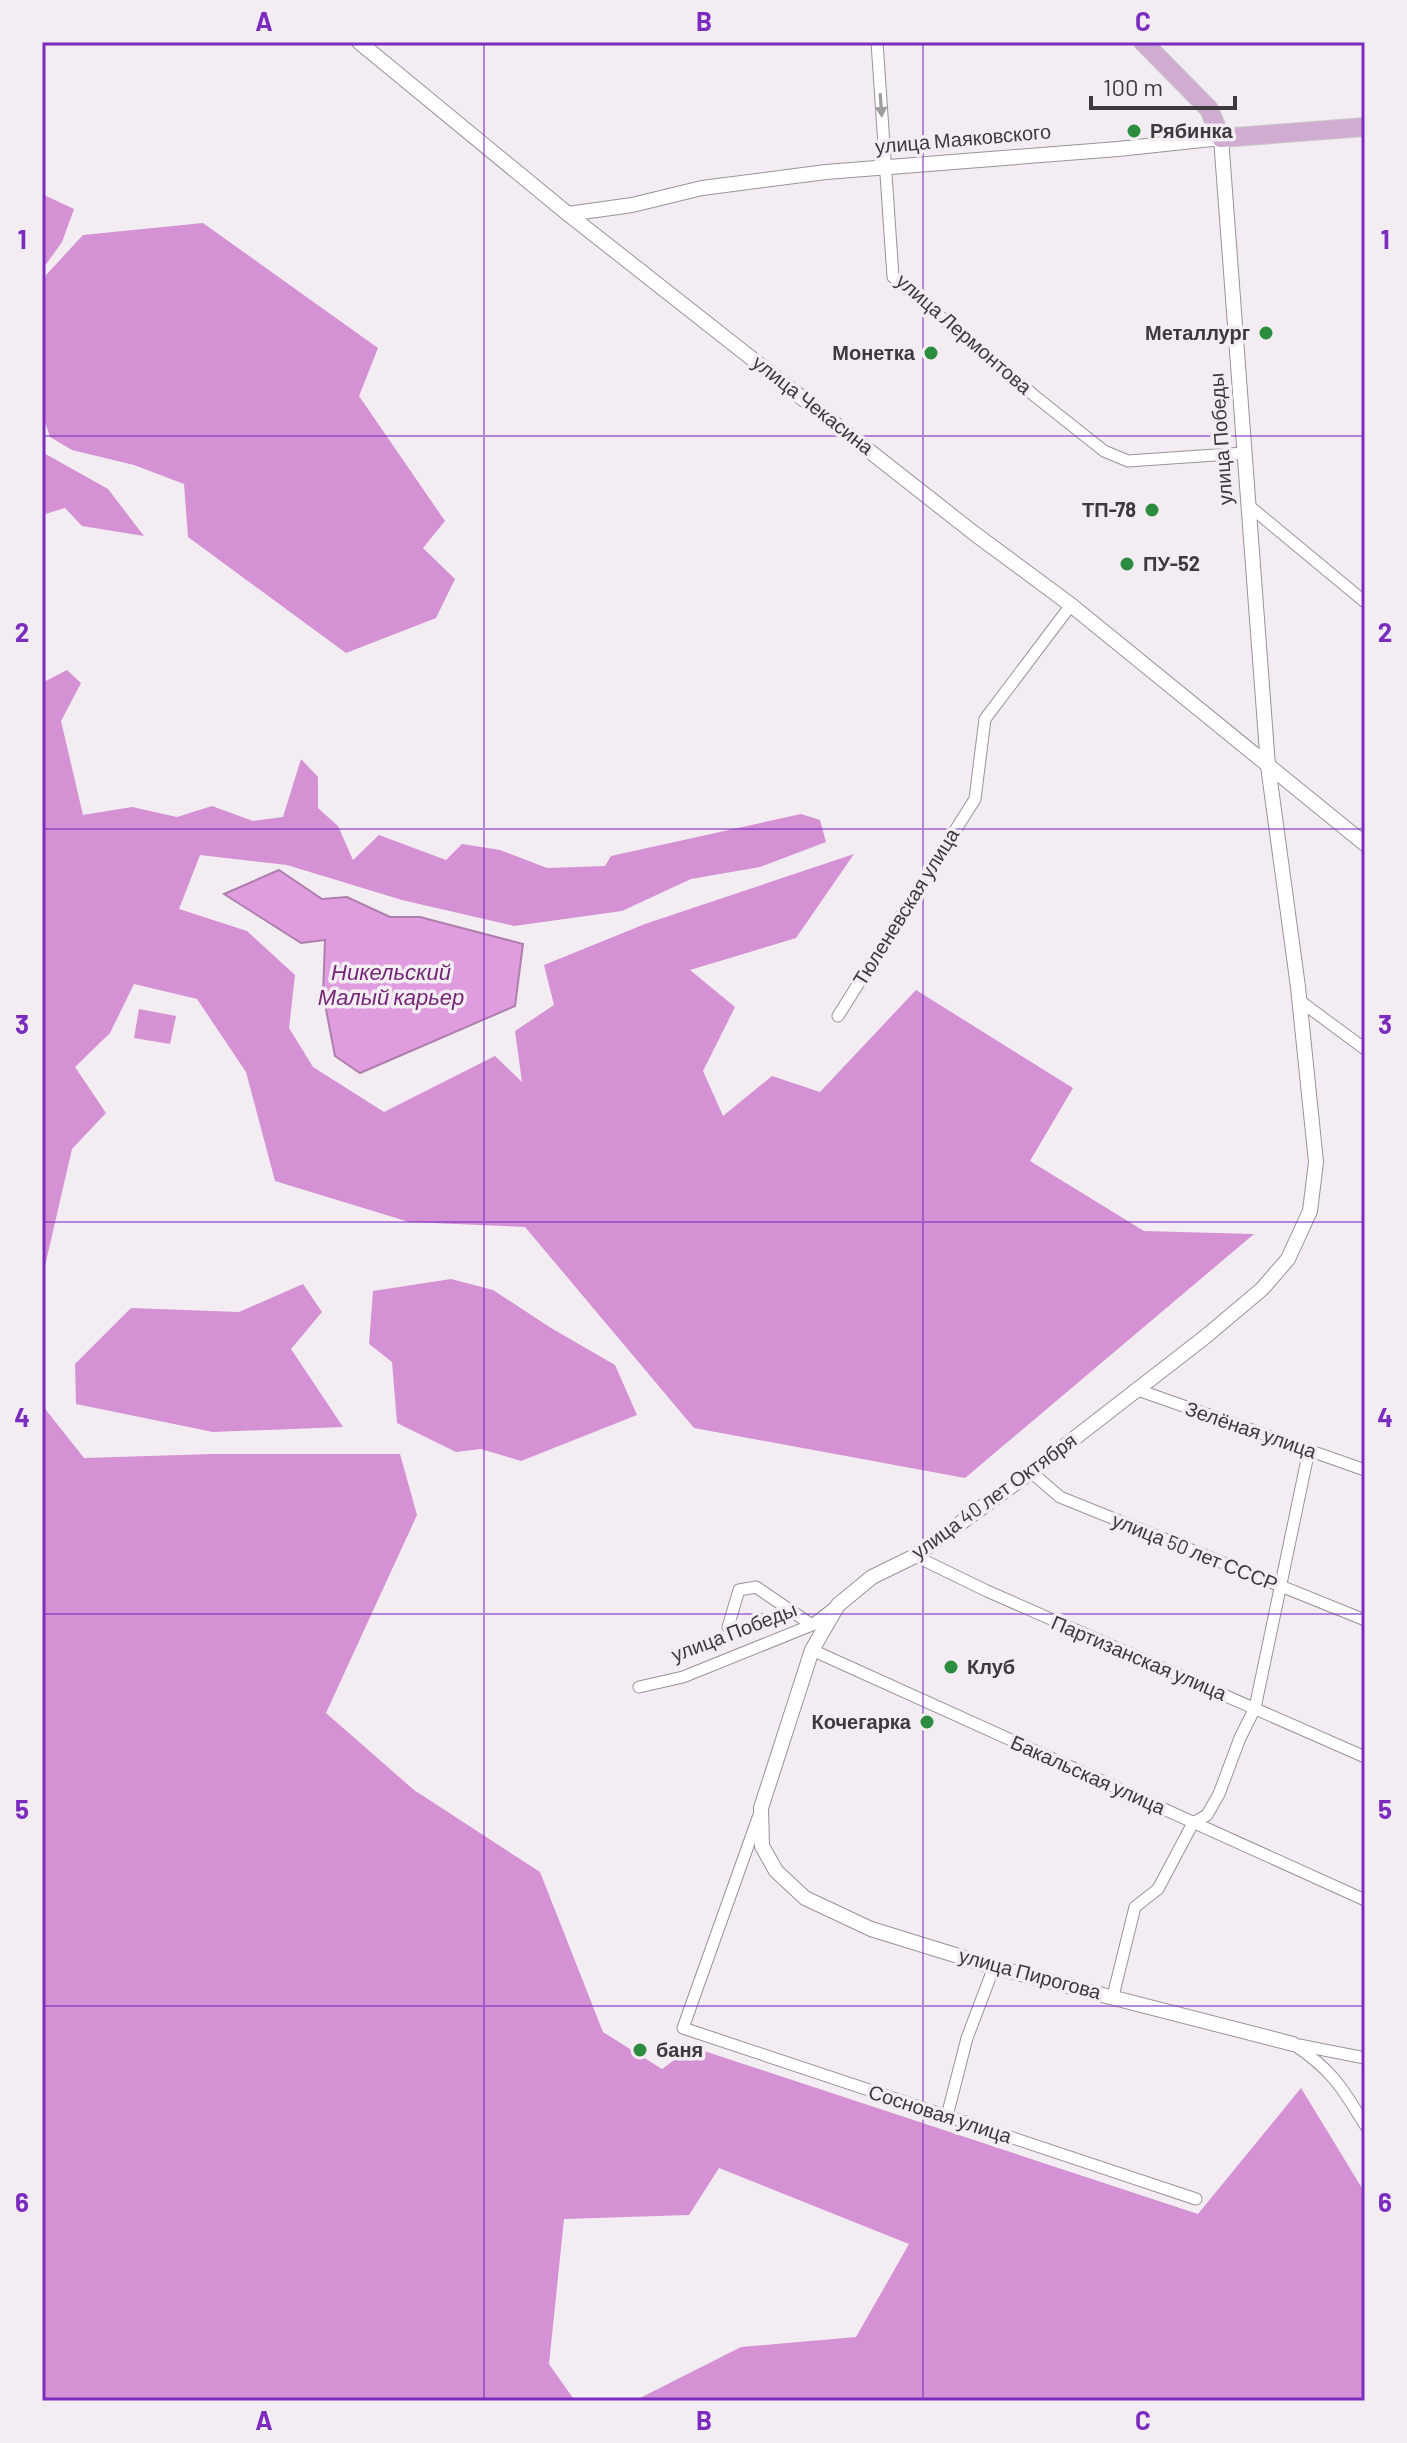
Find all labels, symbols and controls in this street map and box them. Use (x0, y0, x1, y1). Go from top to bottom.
text: A (255, 5, 273, 36)
text: B (696, 5, 712, 36)
text: C (1135, 5, 1151, 36)
scale bar (1091, 60, 1235, 110)
text: 100 m (1103, 72, 1163, 101)
one-way arrow (875, 93, 888, 118)
street label: улица Маяковского (874, 118, 1052, 158)
place label: Рябинка (1150, 118, 1233, 142)
marker: Рябинка (1125, 122, 1143, 140)
text: 1 (17, 223, 27, 254)
text: 1 (1380, 223, 1390, 254)
street label: улица Лермонтова (892, 268, 1038, 399)
place label: Металлург (1145, 320, 1250, 344)
marker: Металлург (1257, 324, 1275, 342)
place label: Монетка (832, 340, 916, 364)
marker: Монетка (922, 344, 940, 362)
street label: улица Чекасина (748, 349, 880, 459)
street label: улица Победы (1203, 372, 1237, 506)
place label: ТП-78 (1082, 497, 1136, 521)
marker: ТП-78 (1143, 501, 1161, 519)
place label: ПУ-52 (1143, 551, 1200, 575)
marker: ПУ-52 (1118, 555, 1136, 573)
text: 2 (15, 616, 29, 647)
text: 2 (1378, 616, 1392, 647)
street label: Тюленевская улица (847, 822, 964, 990)
water label: Никельский Малый карьер (318, 958, 464, 1010)
text: 3 (15, 1008, 29, 1039)
text: 3 (1378, 1008, 1392, 1039)
street label: Зелёная улица (1183, 1395, 1321, 1463)
text: 4 (14, 1401, 30, 1432)
text: 4 (1377, 1401, 1393, 1432)
street label: улица 40 лет Октября (906, 1427, 1081, 1563)
street label: улица 50 лет СССР (1109, 1507, 1282, 1595)
street label: улица Победы (668, 1596, 800, 1666)
street label: Партизанская улица (1048, 1609, 1231, 1705)
place label: Клуб (967, 1654, 1015, 1678)
marker: Клуб (942, 1658, 960, 1676)
place label: Кочегарка (812, 1709, 912, 1733)
marker: Кочегарка (918, 1713, 936, 1731)
street label: Бакальская улица (1007, 1729, 1170, 1819)
text: 5 (15, 1793, 29, 1824)
text: 5 (1378, 1793, 1392, 1824)
street label: улица Пирогова (957, 1943, 1105, 2004)
place label: баня (656, 2037, 703, 2061)
marker: баня (631, 2041, 649, 2059)
street label: Сосновая улица (866, 2079, 1016, 2148)
text: 6 (15, 2186, 29, 2217)
text: 6 (1378, 2186, 1392, 2217)
text: A (255, 2404, 273, 2435)
text: B (696, 2404, 712, 2435)
text: C (1135, 2404, 1151, 2435)

